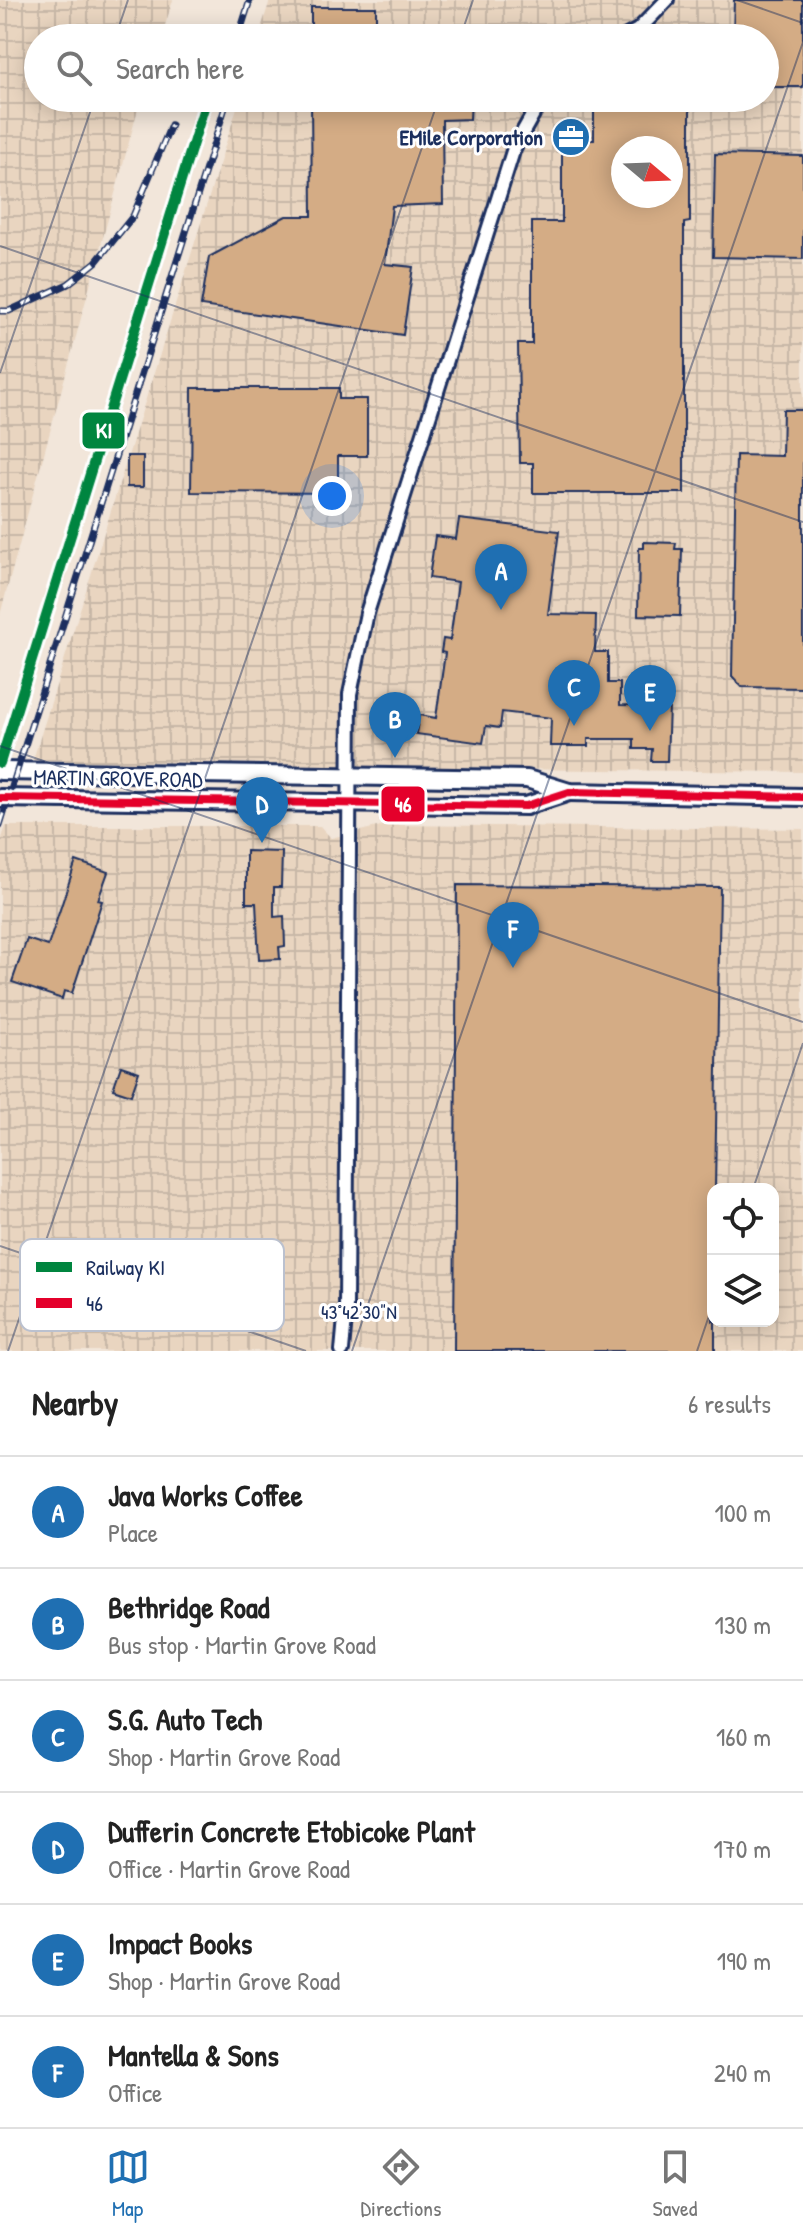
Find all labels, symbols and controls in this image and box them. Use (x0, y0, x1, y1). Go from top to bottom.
search box (24, 24, 779, 112)
icon: search (52, 46, 96, 90)
text: Search here (116, 48, 244, 88)
office icon: EMile Corporation (550, 116, 592, 158)
place label: EMile Corporation (400, 122, 543, 153)
north arrow (611, 136, 683, 208)
line badge: KI (81, 411, 126, 450)
text: KI (96, 415, 112, 445)
your location (312, 476, 352, 516)
pin: A (475, 544, 527, 610)
pin: C (548, 660, 600, 726)
pin: E (624, 665, 676, 731)
pin: B (369, 692, 421, 758)
street label: MARTIN GROVE ROAD (33, 762, 203, 794)
pin: D (236, 777, 288, 843)
line badge: 46 (380, 785, 426, 823)
text: 46 (394, 789, 412, 819)
pin: F (487, 902, 539, 968)
map controls (707, 1183, 779, 1327)
button: locate (707, 1183, 779, 1255)
legend (20, 1239, 284, 1331)
text: Railway KI (86, 1252, 165, 1282)
button: layers (707, 1255, 779, 1327)
text: 46 (86, 1288, 103, 1318)
text: 43°42'30"N (321, 1298, 397, 1325)
text: Nearby (32, 1380, 118, 1426)
text: 6 results (688, 1386, 771, 1421)
text: Java Works Coffee (108, 1475, 303, 1515)
text: A (52, 1495, 64, 1530)
text: 100 m (715, 1495, 771, 1530)
text: Place (108, 1515, 158, 1550)
text: Bethridge Road (108, 1587, 269, 1627)
text: B (51, 1607, 65, 1642)
text: 130 m (715, 1607, 771, 1642)
text: Bus stop · Martin Grove Road (108, 1627, 376, 1662)
text: S.G. Auto Tech (108, 1699, 262, 1739)
text: C (51, 1719, 65, 1754)
text: 160 m (716, 1719, 771, 1754)
text: Shop · Martin Grove Road (108, 1739, 340, 1774)
text: Dufferin Concrete Etobicoke Plant (108, 1811, 475, 1851)
text: D (52, 1831, 64, 1866)
text: 170 m (713, 1831, 771, 1866)
text: Office · Martin Grove Road (108, 1851, 350, 1886)
text: Impact Books (108, 1923, 252, 1963)
text: E (52, 1943, 64, 1978)
text: 190 m (717, 1943, 771, 1978)
text: Shop · Martin Grove Road (108, 1963, 340, 1998)
text: Mantella & Sons (108, 2035, 279, 2075)
text: F (53, 2055, 63, 2090)
text: 240 m (714, 2055, 771, 2090)
text: Office (108, 2075, 162, 2110)
tab: Map (106, 2145, 150, 2223)
tab: Directions (361, 2145, 442, 2223)
tab: Saved (653, 2145, 697, 2223)

